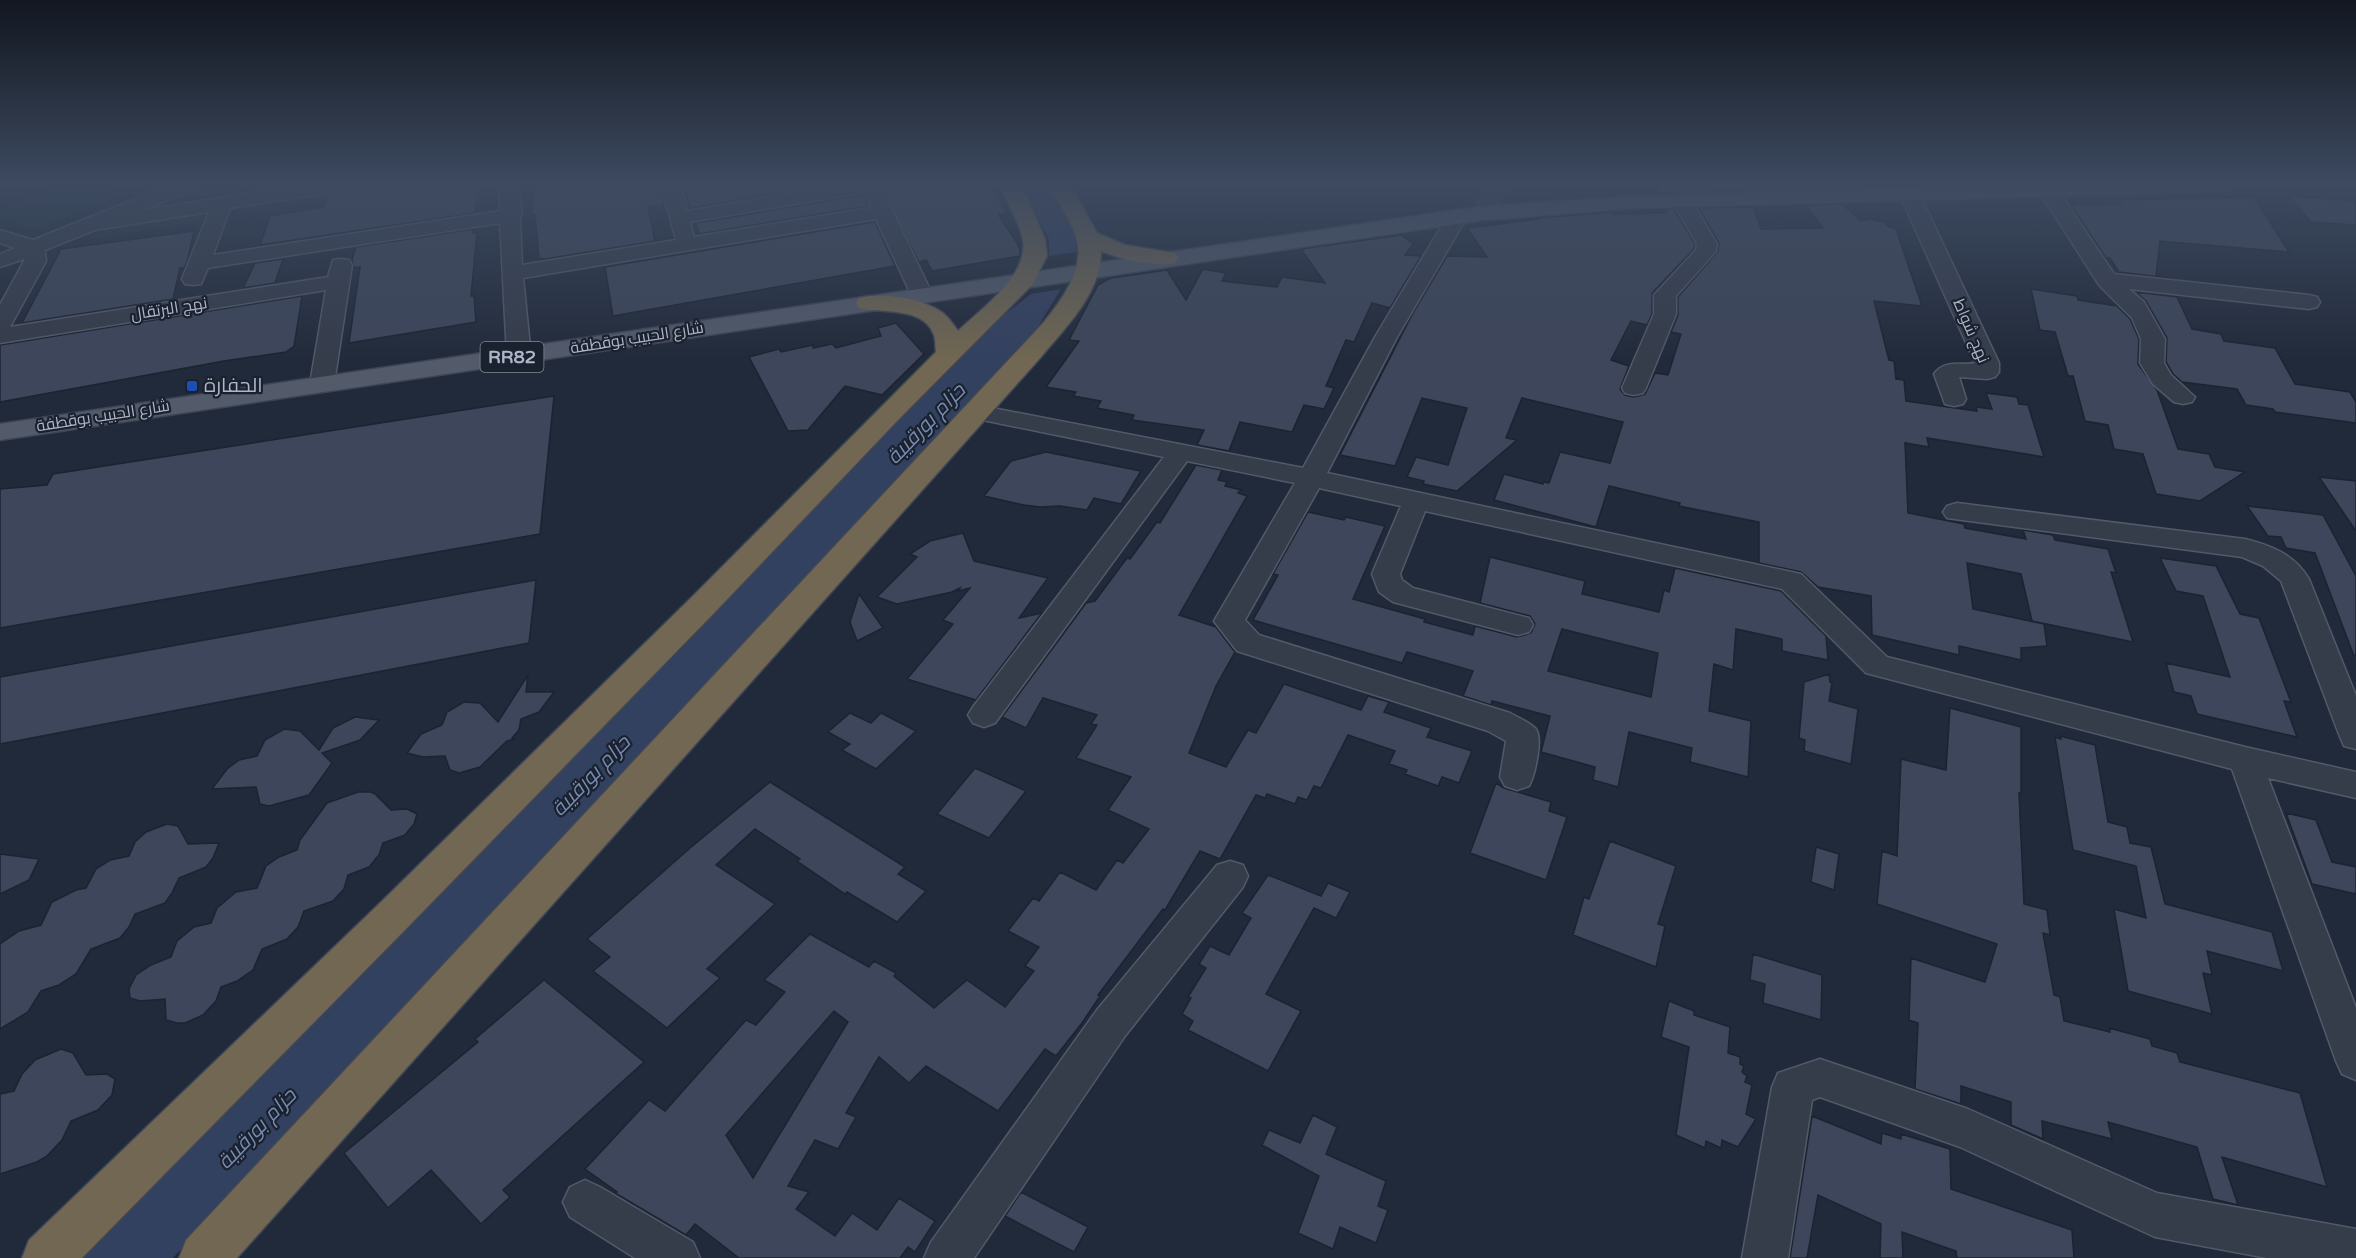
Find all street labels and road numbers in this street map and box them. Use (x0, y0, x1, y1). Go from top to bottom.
street label: نهج البرتقال (129, 293, 209, 326)
street label: نهج شواط (1948, 296, 1994, 367)
street label: شارع الحبيب بوقطفة (569, 318, 705, 359)
road number: RR82 (480, 342, 544, 372)
street label: شارع الحبيب بوقطفة (35, 396, 171, 437)

